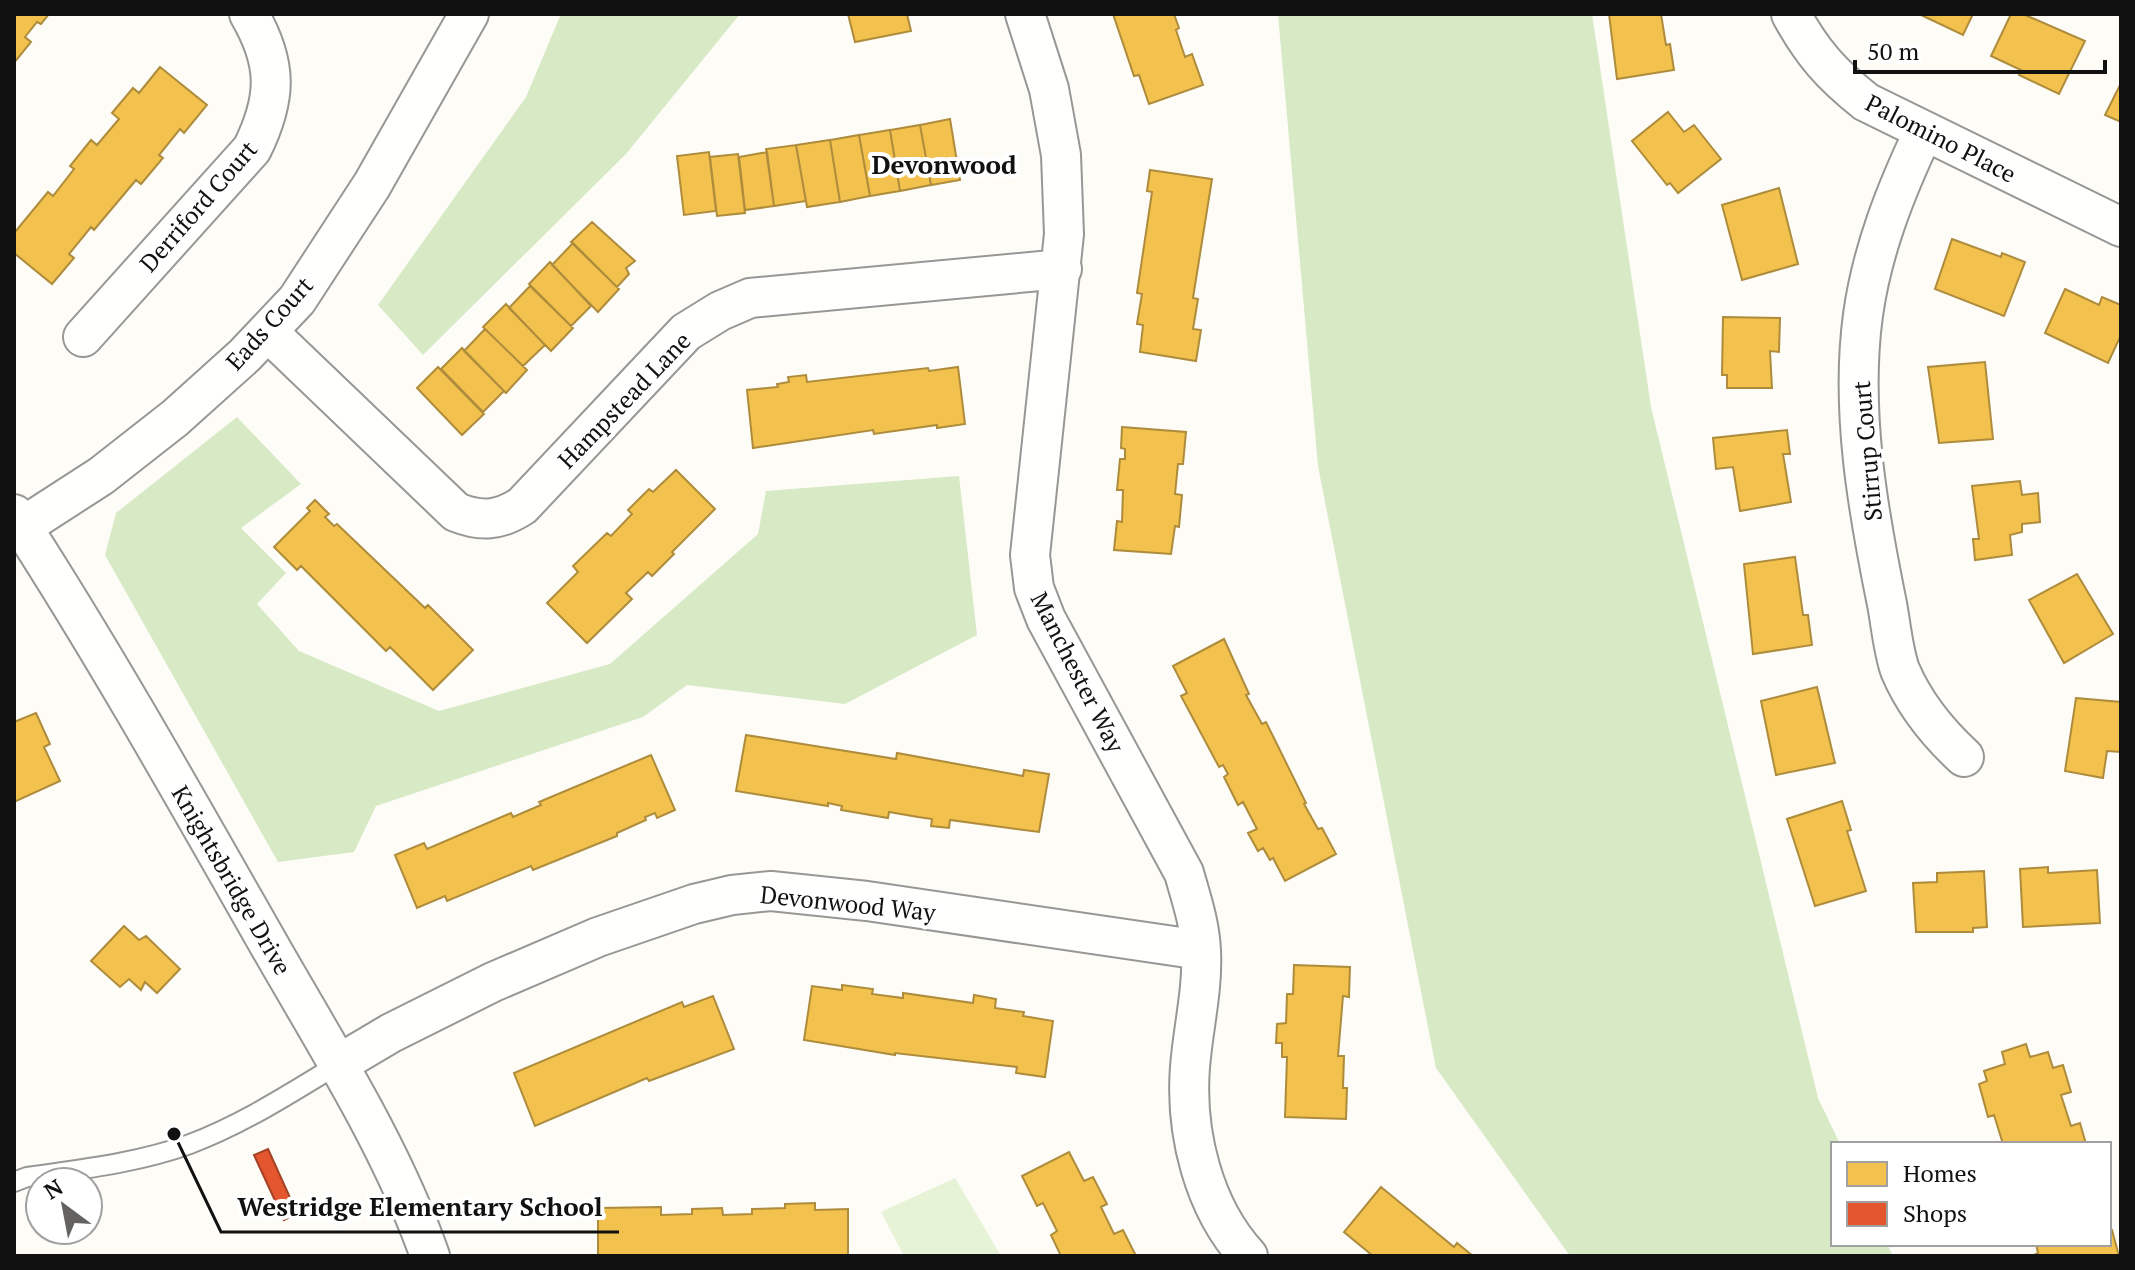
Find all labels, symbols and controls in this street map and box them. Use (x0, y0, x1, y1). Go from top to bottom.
scale bar (1855, 24, 2105, 74)
text: 50 m (1867, 35, 1919, 67)
street label: Palomino Place (1860, 86, 2022, 190)
street label: Derriford Court (132, 133, 264, 278)
district label: Devonwood (871, 147, 1017, 181)
street label: Eads Court (218, 269, 320, 377)
street label: Hampstead Lane (551, 325, 697, 475)
street label: Stirrup Court (1845, 379, 1889, 522)
street label: Manchester Way (1024, 586, 1133, 758)
street label: Knightsbridge Drive (165, 780, 299, 980)
street label: Devonwood Way (759, 878, 938, 928)
legend (1831, 1142, 2111, 1246)
text: Homes (1903, 1157, 1977, 1189)
north arrow (24, 1166, 104, 1246)
text: N (38, 1172, 68, 1205)
callout: Westridge Elementary School (221, 1182, 619, 1232)
text: Westridge Elementary School (237, 1189, 603, 1223)
text: Shops (1903, 1197, 1967, 1229)

